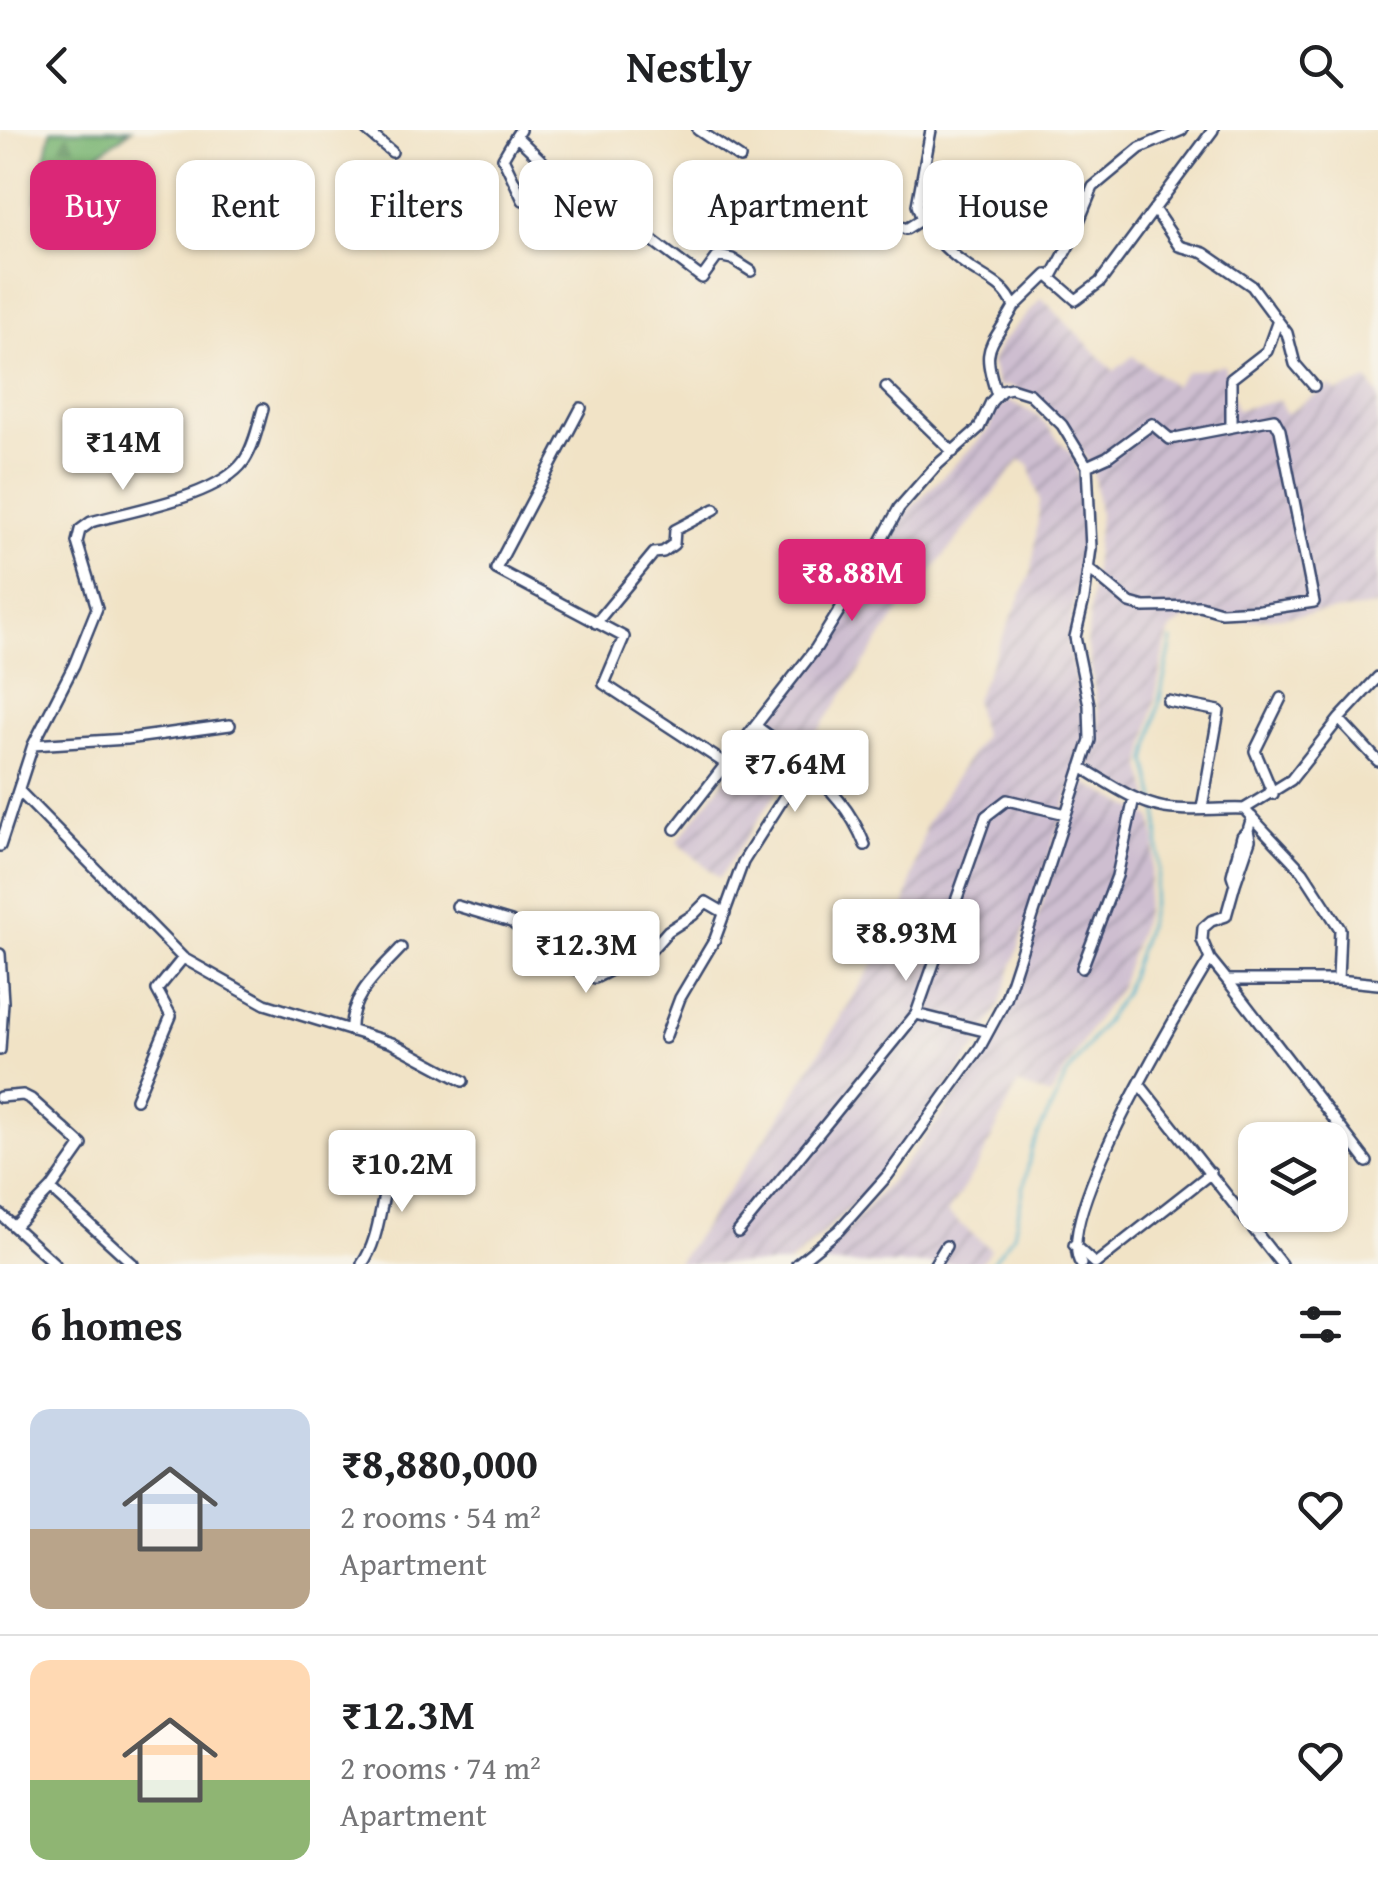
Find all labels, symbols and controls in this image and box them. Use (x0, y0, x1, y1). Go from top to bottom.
text: Nestly (626, 33, 752, 98)
icon: back (30, 38, 85, 93)
icon: search (1293, 38, 1348, 93)
chip: Buy (30, 160, 156, 250)
chip: Rent (176, 160, 315, 250)
chip: Filters (335, 160, 499, 250)
chip: New (519, 160, 653, 250)
chip: Apartment (673, 160, 903, 250)
chip: House (923, 160, 1084, 250)
pin: ₹14M (64, 408, 182, 493)
text: ₹14M (84, 417, 162, 464)
pin: ₹8.88M (771, 539, 933, 624)
text: ₹8.88M (801, 548, 903, 595)
pin: ₹7.64M (714, 730, 876, 815)
text: ₹7.64M (744, 739, 846, 786)
pin: ₹8.93M (825, 899, 987, 984)
text: ₹8.93M (855, 908, 957, 955)
pin: ₹12.3M (505, 911, 667, 996)
text: ₹12.3M (535, 920, 637, 967)
map controls (1238, 1122, 1348, 1232)
button: layers (1238, 1122, 1348, 1232)
pin: ₹10.2M (321, 1130, 483, 1215)
text: ₹10.2M (351, 1139, 453, 1186)
text: 6 homes (30, 1294, 183, 1355)
icon: filters (1293, 1297, 1348, 1352)
text: ₹8,880,000 (340, 1432, 538, 1493)
icon: home (110, 1449, 230, 1569)
icon: heart (1293, 1482, 1348, 1537)
text: 2 rooms · 54 m² (340, 1493, 541, 1540)
text: Apartment (340, 1540, 487, 1587)
text: ₹12.3M (340, 1683, 475, 1744)
icon: home (110, 1700, 230, 1820)
icon: heart (1293, 1733, 1348, 1788)
text: 2 rooms · 74 m² (340, 1744, 541, 1791)
text: Apartment (340, 1791, 487, 1838)

